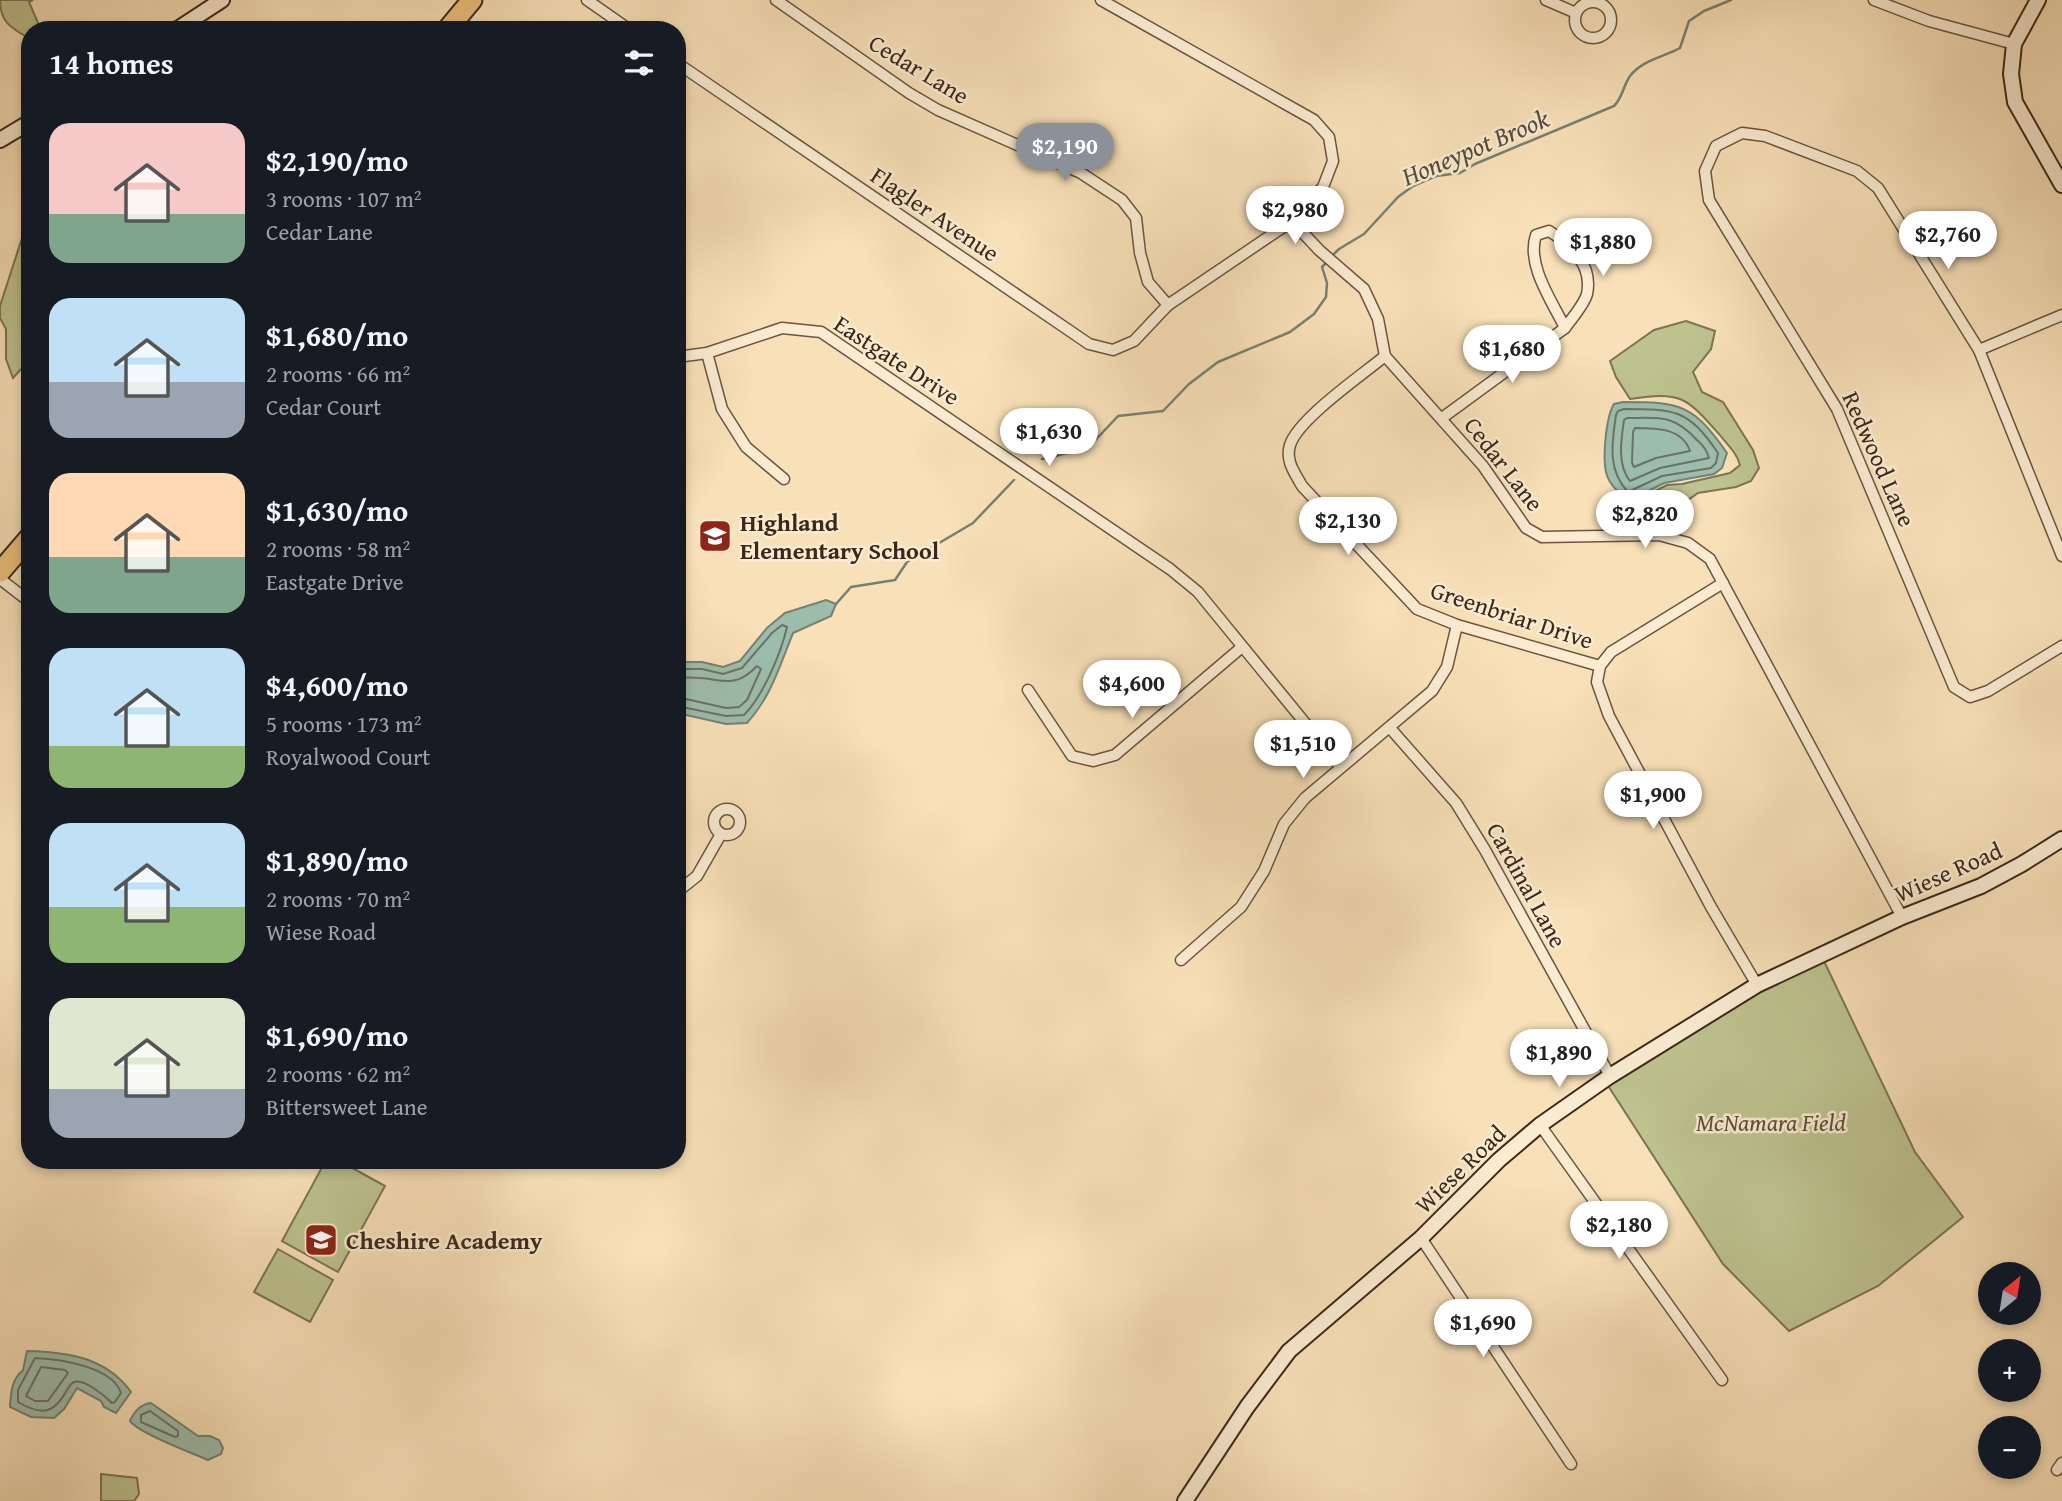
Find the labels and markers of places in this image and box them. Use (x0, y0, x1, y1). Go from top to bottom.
pin: $2,190 (1008, 124, 1122, 183)
pin: $2,980 (1238, 187, 1352, 246)
pin: $2,760 (1891, 212, 2005, 271)
pin: $1,880 (1546, 218, 1660, 278)
pin: $1,680 (1455, 326, 1569, 385)
pin: $1,630 (992, 408, 1106, 468)
pin: $2,820 (1588, 490, 1702, 550)
pin: $2,130 (1291, 498, 1405, 557)
place label: Highland Elementary School (740, 505, 940, 568)
school or university icon: Highland Elementary School (696, 517, 734, 555)
pin: $4,600 (1075, 660, 1189, 720)
pin: $1,510 (1246, 720, 1360, 780)
pin: $1,900 (1596, 772, 1710, 831)
pin: $1,890 (1502, 1030, 1616, 1089)
pin: $2,180 (1562, 1202, 1676, 1261)
school or university icon: Cheshire Academy (302, 1221, 340, 1259)
place label: Cheshire Academy (346, 1223, 543, 1258)
pin: $1,690 (1426, 1300, 1540, 1359)

